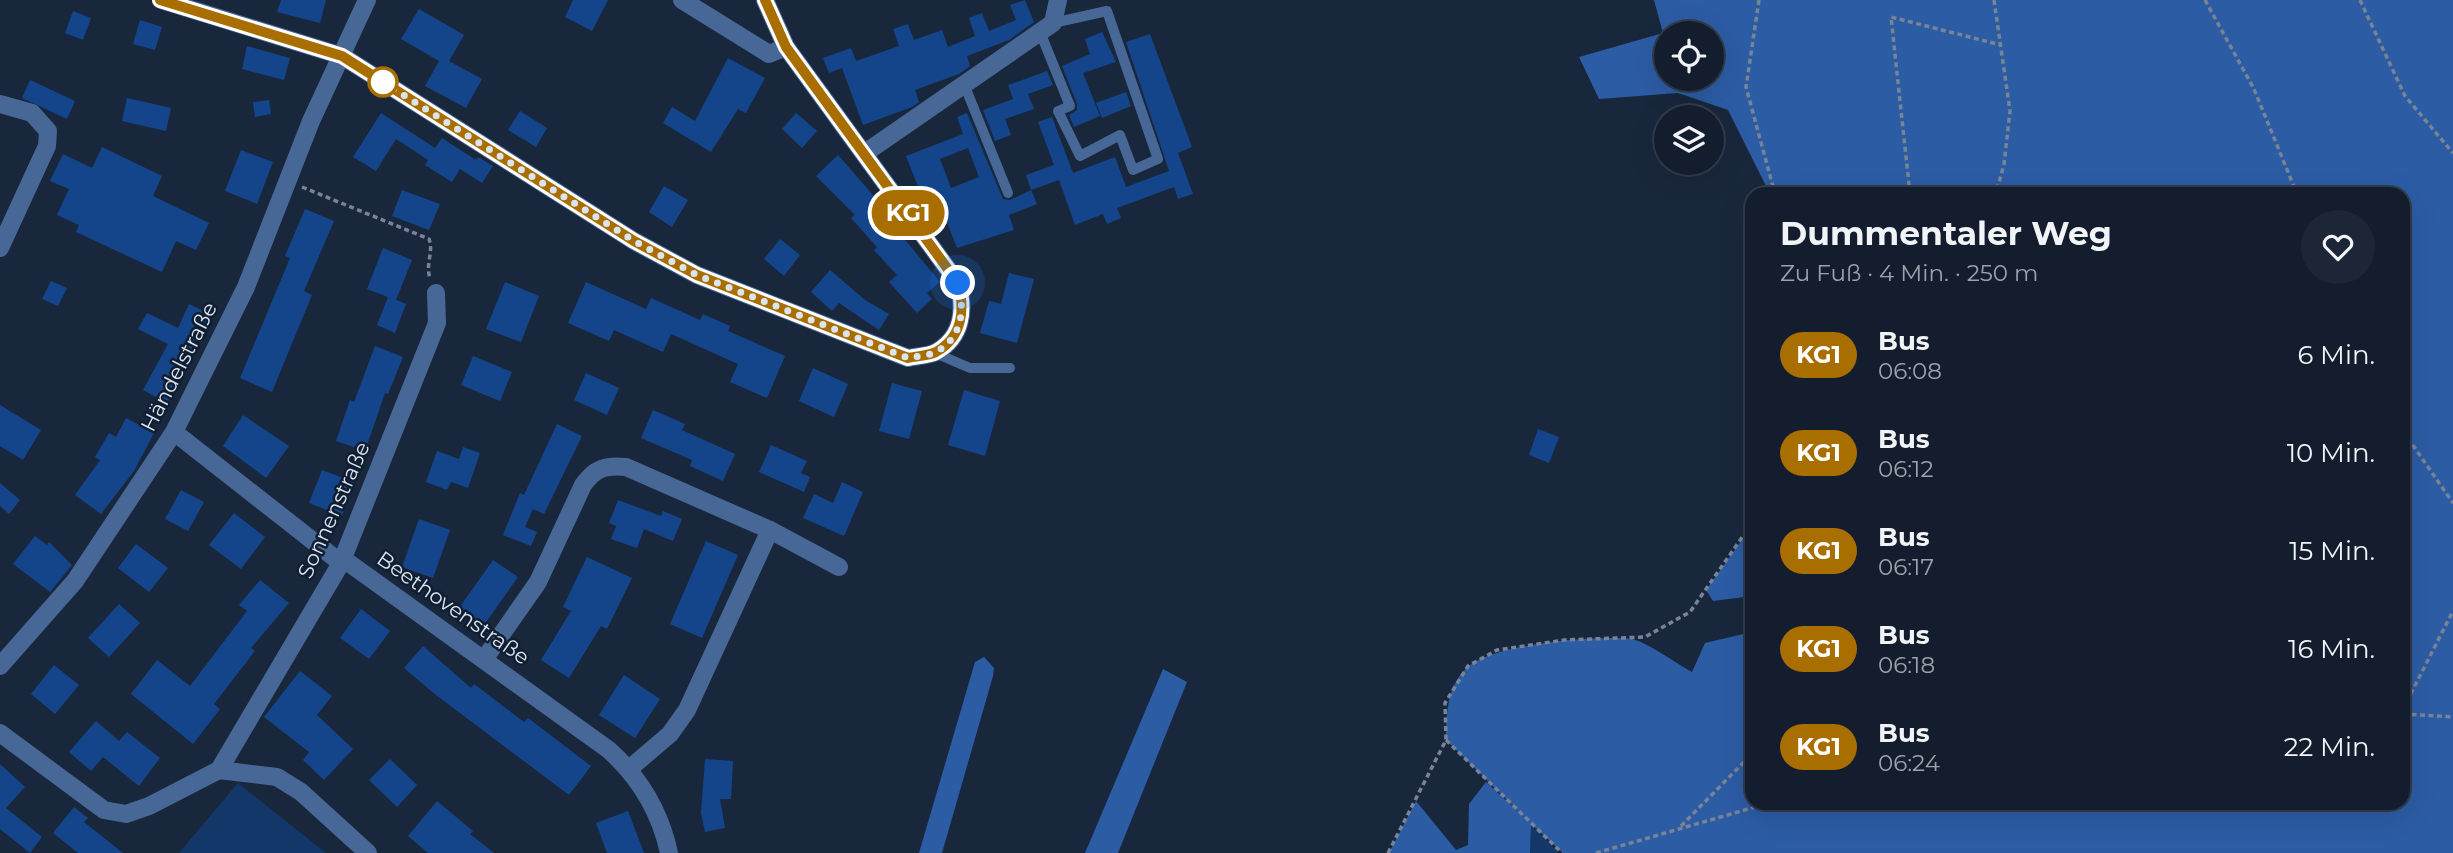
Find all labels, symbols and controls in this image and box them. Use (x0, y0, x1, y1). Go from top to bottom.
map controls (1654, 21, 1724, 175)
button: locate (1654, 21, 1724, 91)
unlabelled marker (368, 67, 398, 97)
button: layers (1654, 105, 1724, 175)
line badge: KG1 (868, 190, 948, 236)
text: KG1 (886, 198, 930, 227)
button: heart (2301, 210, 2375, 284)
text: Dummentaler Weg (1780, 213, 2112, 253)
text: Zu Fuß · 4 Min. · 250 m (1780, 259, 2039, 287)
your location (940, 265, 975, 300)
street label: Händelstraße (135, 298, 222, 436)
text: Bus (1878, 325, 1930, 357)
text: 6 Min. (2297, 339, 2375, 371)
text: KG1 (1796, 340, 1841, 369)
text: 06:08 (1878, 357, 1942, 385)
text: Bus (1878, 423, 1930, 455)
text: 10 Min. (2287, 437, 2375, 469)
street label: Sonnenstraße (292, 438, 375, 582)
text: KG1 (1796, 438, 1841, 467)
text: 06:12 (1878, 455, 1933, 483)
text: Bus (1878, 521, 1930, 553)
text: 15 Min. (2289, 535, 2375, 567)
text: KG1 (1796, 536, 1841, 565)
street label: Beethovenstraße (372, 546, 534, 670)
text: 06:17 (1878, 553, 1934, 581)
text: Bus (1878, 619, 1930, 651)
text: 16 Min. (2288, 633, 2375, 665)
text: KG1 (1796, 634, 1841, 663)
text: 06:18 (1878, 651, 1935, 679)
text: Bus (1878, 717, 1930, 749)
text: 22 Min. (2284, 731, 2375, 763)
text: KG1 (1796, 732, 1841, 761)
text: 06:24 (1878, 749, 1940, 777)

